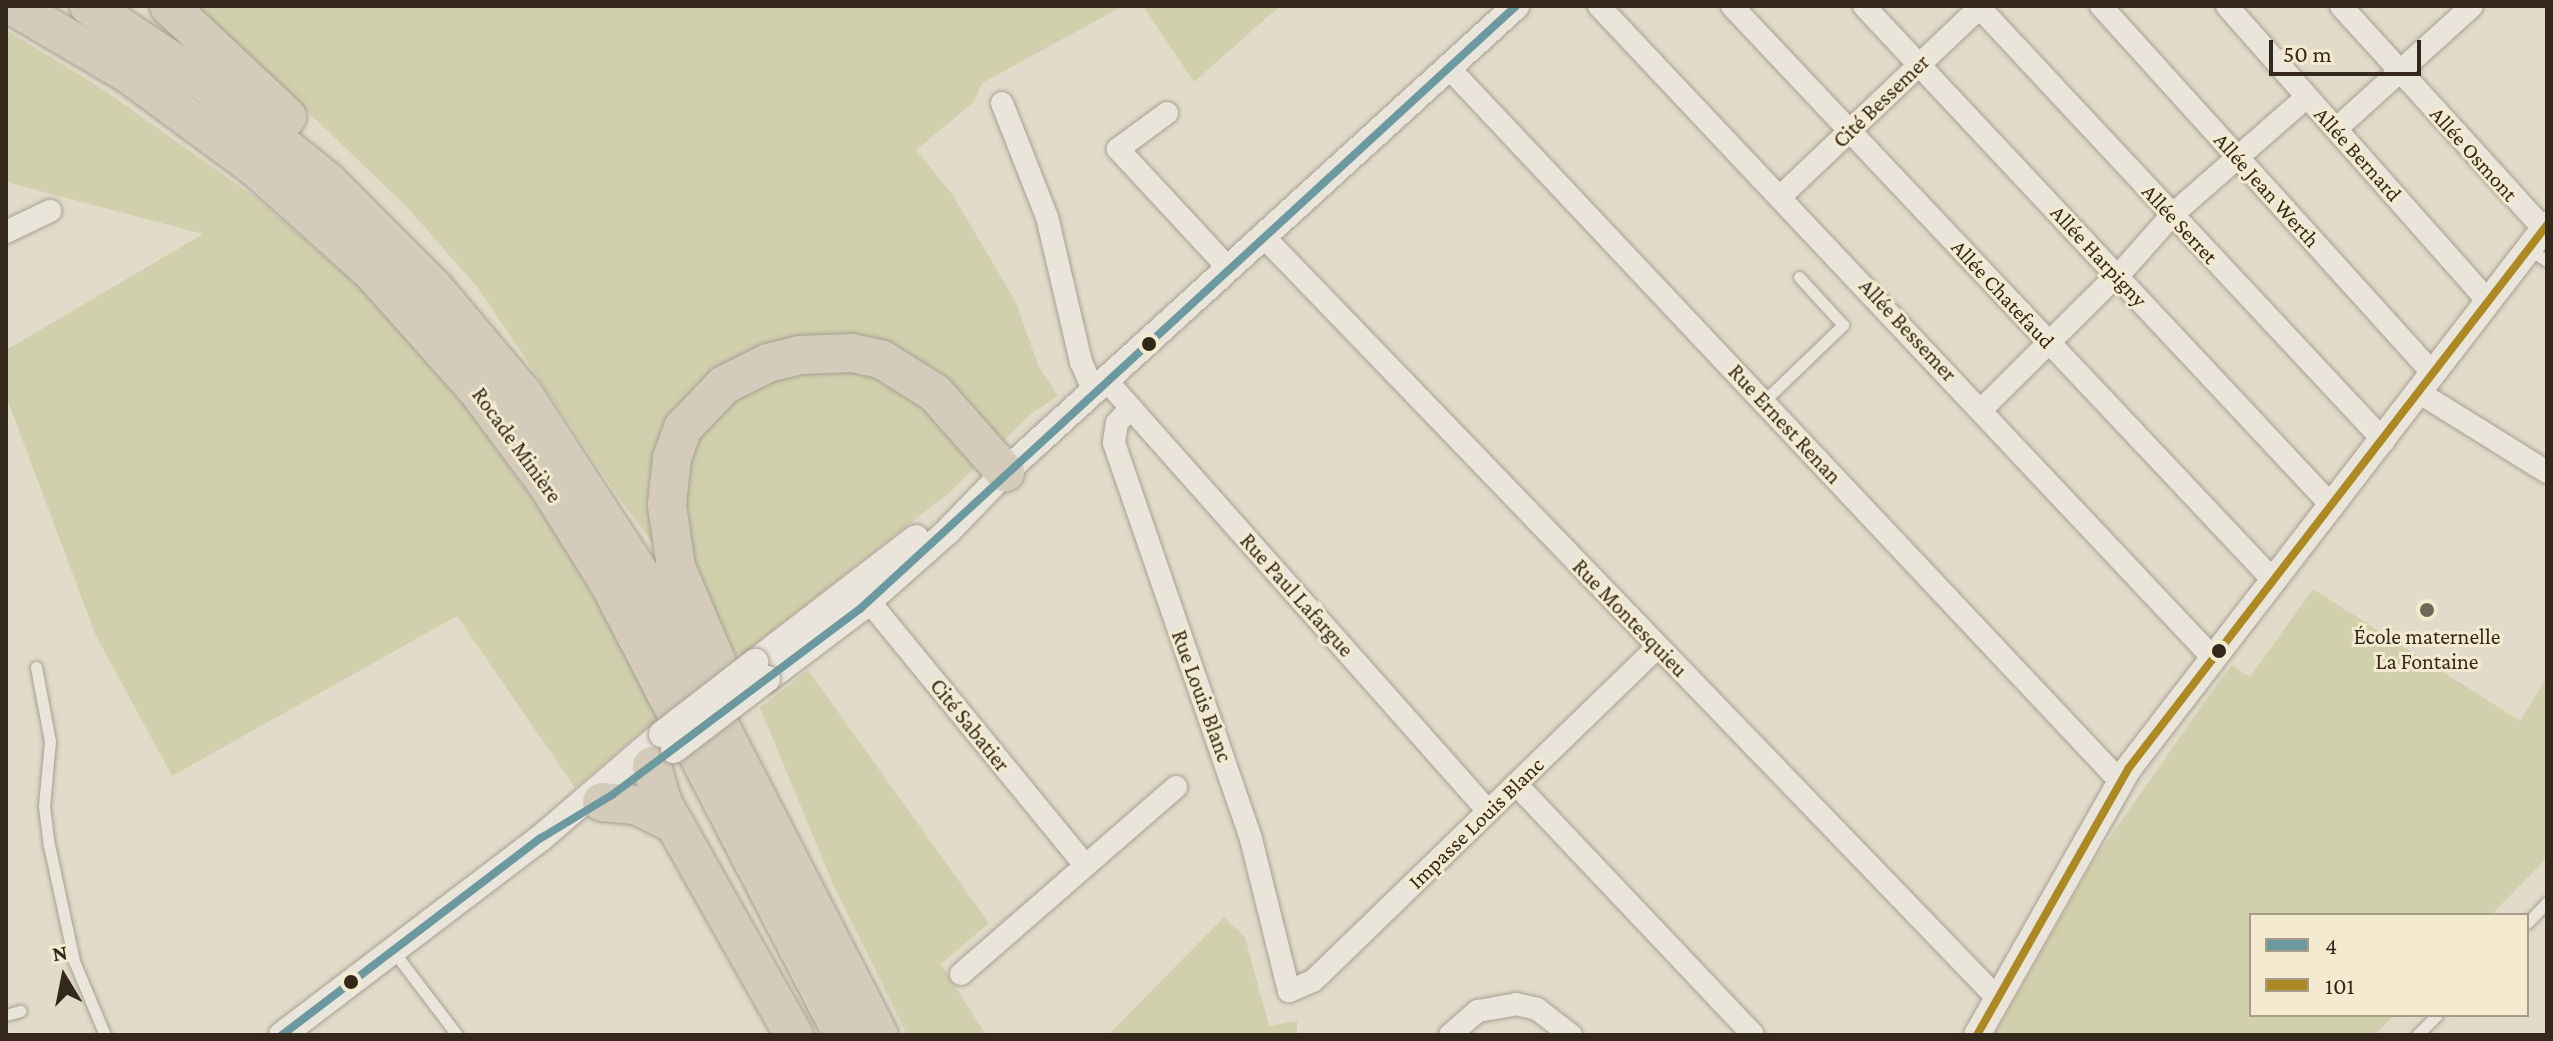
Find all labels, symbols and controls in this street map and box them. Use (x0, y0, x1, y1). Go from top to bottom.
scale bar (2273, 24, 2425, 74)
text: 50 m (2283, 40, 2332, 67)
street label: Cité Bessemer (1827, 49, 1935, 153)
street label: Allée Bernard (2309, 101, 2407, 207)
street label: Allée Osmont (2425, 101, 2523, 207)
street label: Allée Jean Werth (2208, 127, 2326, 253)
street label: Allée Serret (2136, 179, 2224, 269)
street label: Allée Harpigny (2045, 200, 2153, 312)
street label: Allée Chatefaud (1946, 234, 2060, 354)
street label: Allée Bessemer (1854, 273, 1962, 387)
unlabelled marker (1141, 336, 1157, 352)
street label: Rue Ernest Renan (1723, 359, 1847, 489)
street label: Rocade Minière (466, 382, 568, 508)
street label: Rue Paul Lafargue (1235, 528, 1359, 662)
street label: Rue Montesquieu (1567, 554, 1693, 682)
marker: École maternelle La Fontaine (2418, 601, 2436, 619)
place label: École maternelle La Fontaine (2354, 623, 2500, 674)
street label: Rue Louis Blanc (1166, 626, 1238, 766)
unlabelled marker (2211, 643, 2227, 659)
street label: Cité Sabatier (924, 673, 1016, 777)
street label: Impasse Louis Blanc (1403, 752, 1549, 894)
legend (2249, 913, 2529, 1017)
text: 4 (2325, 932, 2337, 959)
north arrow (24, 937, 104, 1017)
text: N (50, 939, 69, 966)
text: 101 (2325, 972, 2355, 999)
unlabelled marker (343, 974, 359, 990)

